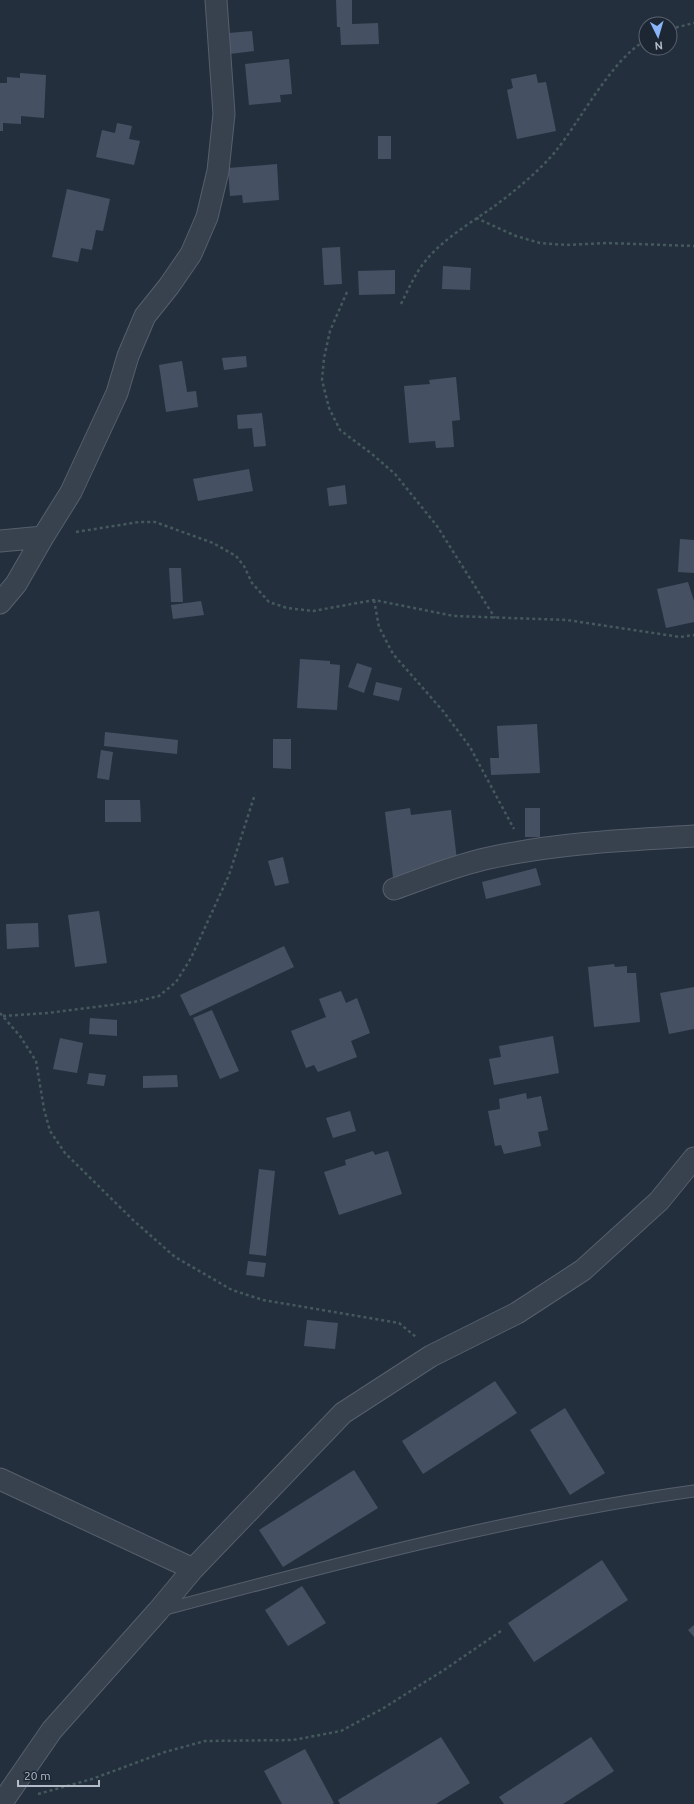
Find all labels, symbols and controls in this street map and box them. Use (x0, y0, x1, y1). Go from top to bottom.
north arrow (638, 16, 678, 56)
text: N (654, 40, 663, 52)
scale bar (18, 1762, 99, 1788)
text: 20 m (24, 1769, 51, 1782)

